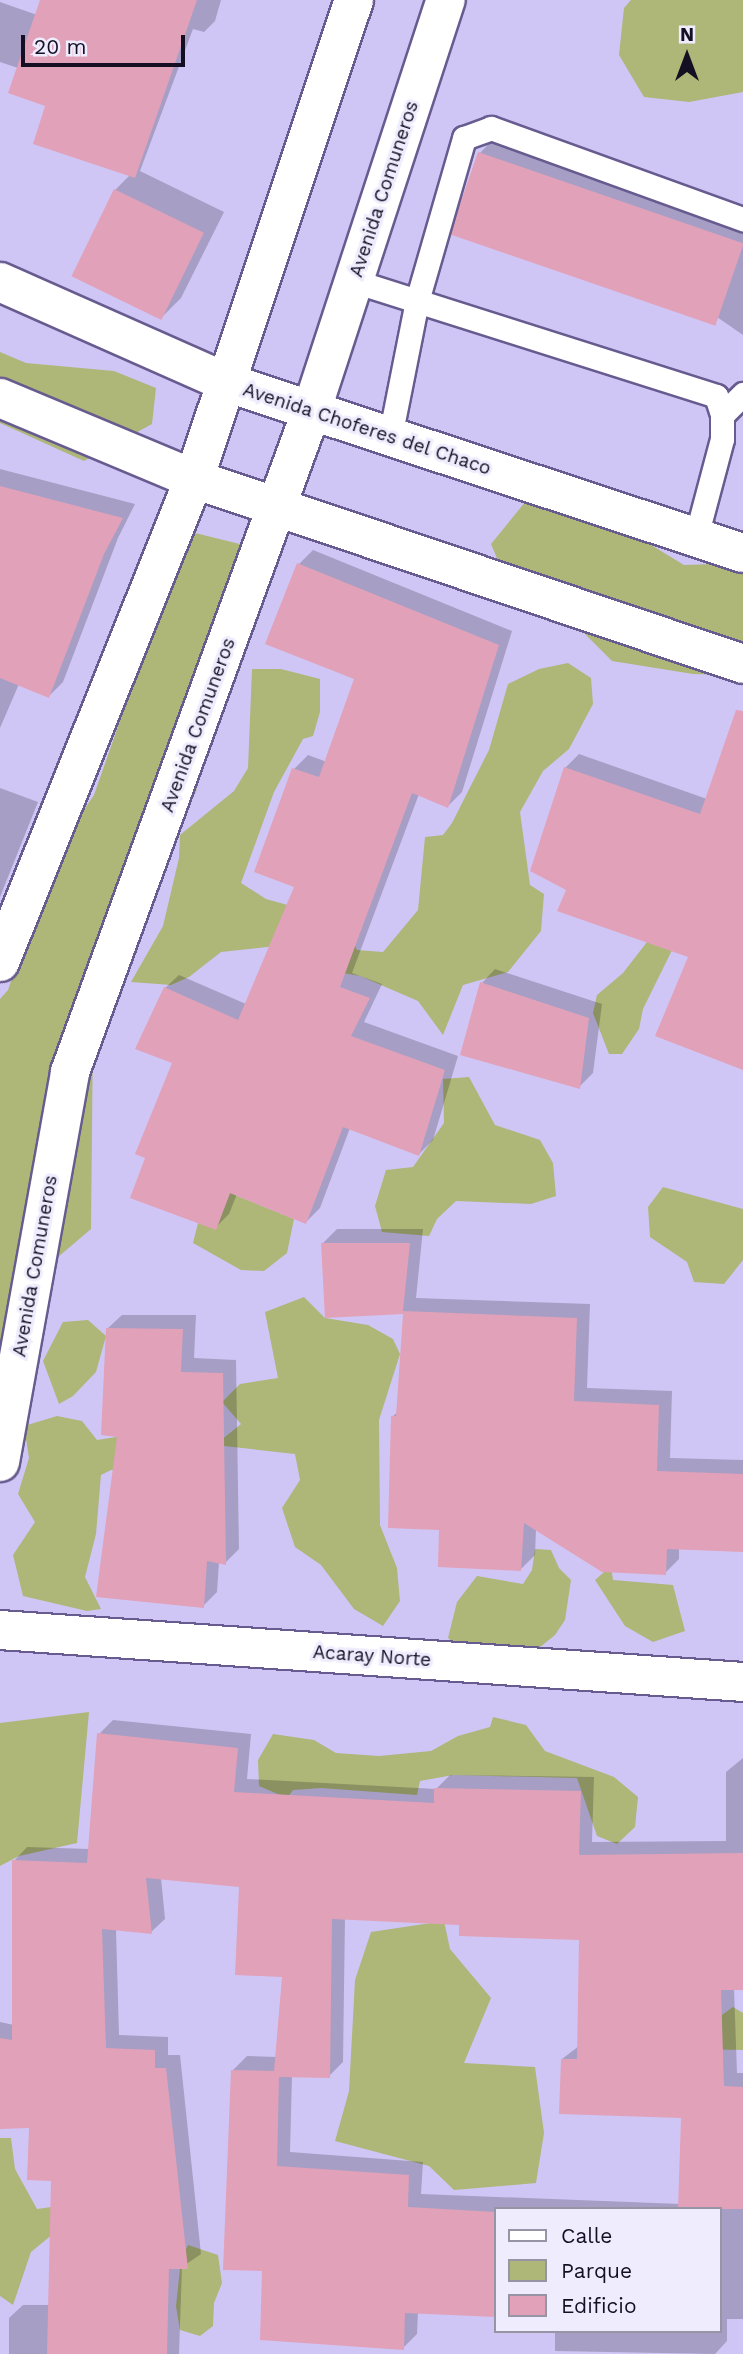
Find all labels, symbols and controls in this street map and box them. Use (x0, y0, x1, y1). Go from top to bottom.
scale bar (24, 21, 189, 65)
north arrow (652, 21, 722, 91)
text: N (680, 23, 694, 46)
text: 20 m (34, 34, 86, 59)
street label: Avenida Comuneros (345, 98, 423, 280)
street label: Avenida Choferes del Chaco (240, 378, 494, 480)
street label: Avenida Comuneros (156, 634, 240, 816)
street label: Avenida Comuneros (8, 1173, 62, 1359)
street label: Acaray Norte (312, 1640, 432, 1672)
legend (494, 2207, 722, 2333)
text: Calle (561, 2223, 612, 2248)
text: Parque (561, 2258, 632, 2283)
text: Edificio (561, 2293, 637, 2318)

